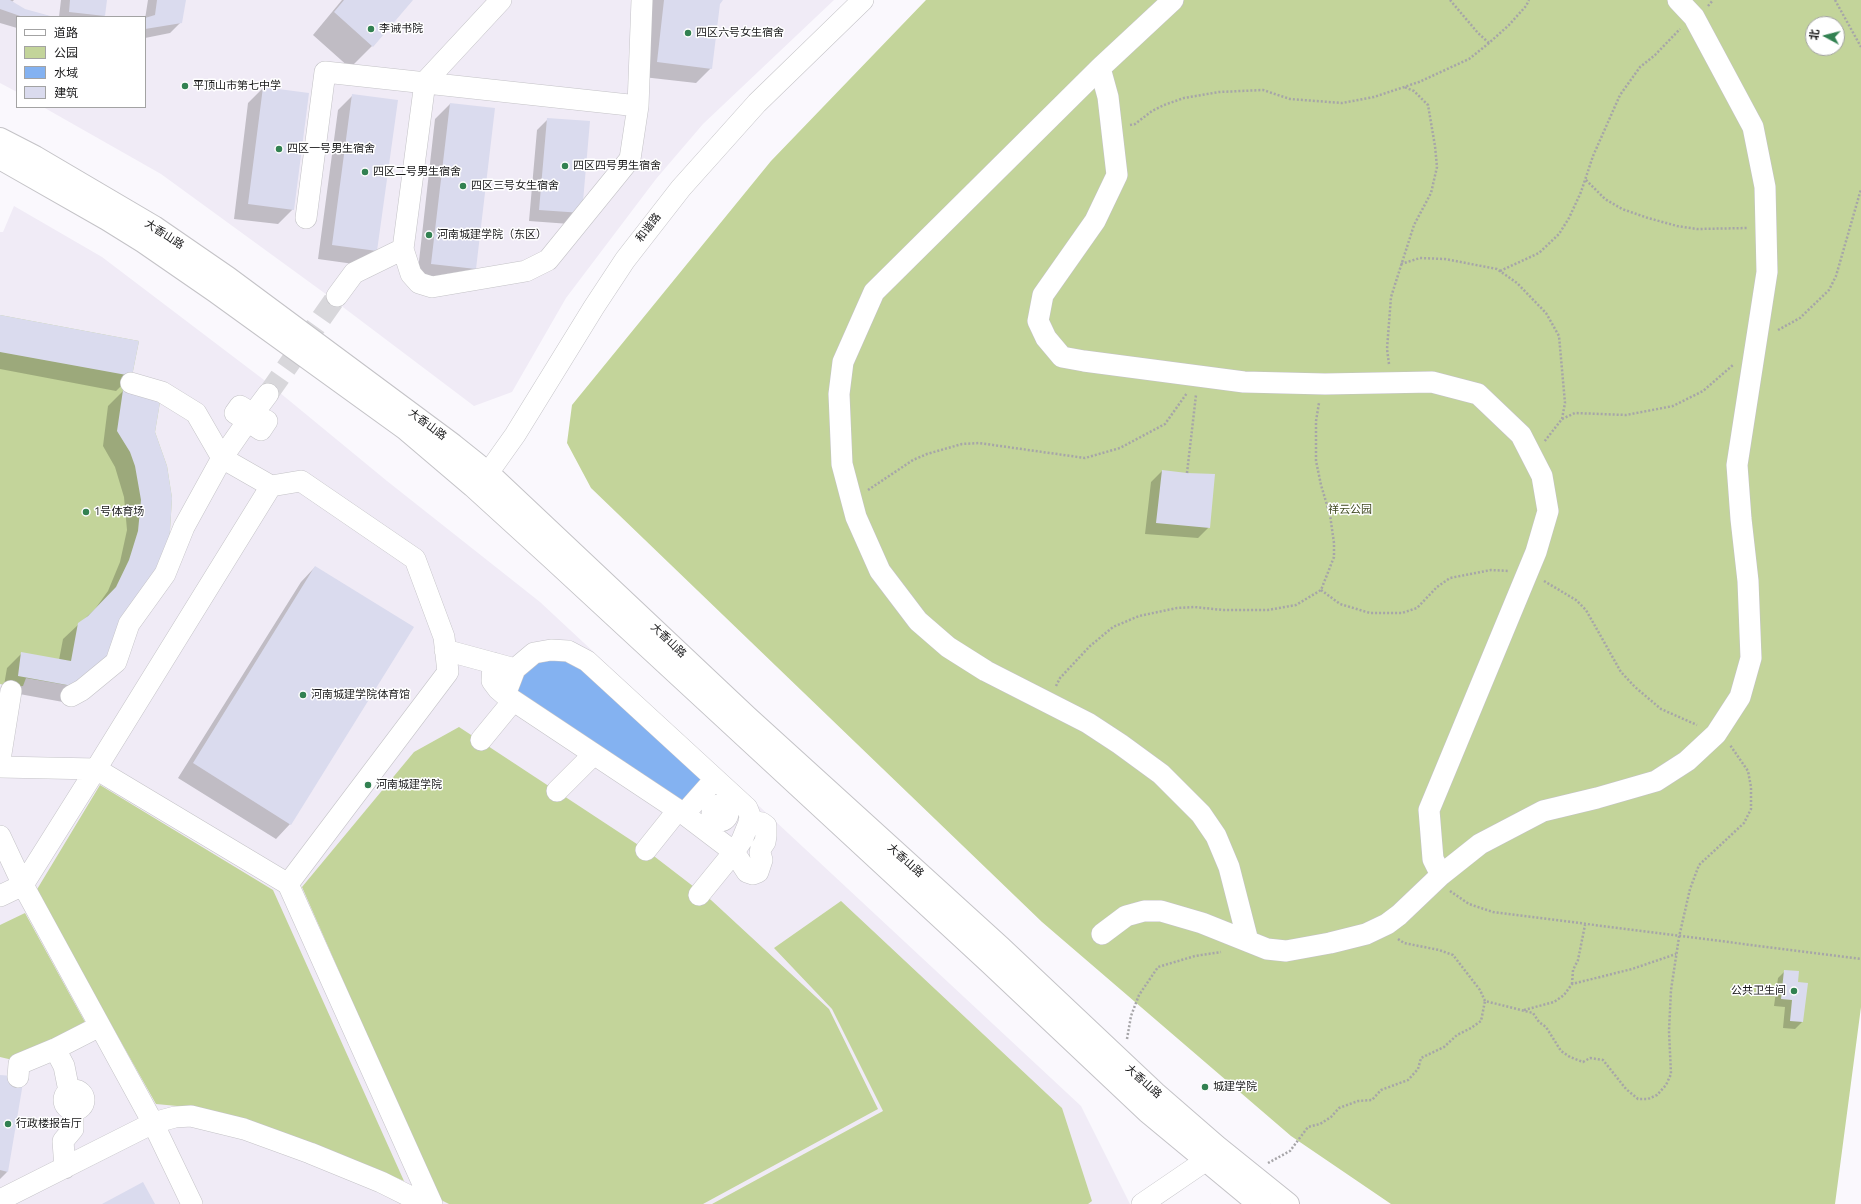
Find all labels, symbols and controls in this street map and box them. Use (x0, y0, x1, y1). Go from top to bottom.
legend (16, 16, 146, 108)
north arrow (1805, 16, 1845, 56)
place label: 李诫书院 (379, 22, 423, 36)
text: 道路 (54, 23, 78, 42)
marker: 李诫书院 (366, 24, 376, 34)
place label: 四区六号女生宿舍 (696, 26, 784, 40)
marker: 四区六号女生宿舍 (683, 28, 693, 38)
text: 北 (1805, 28, 1823, 41)
text: 公园 (54, 43, 78, 62)
text: 水域 (54, 63, 78, 82)
place label: 平顶山市第七中学 (193, 79, 281, 93)
marker: 平顶山市第七中学 (180, 81, 190, 91)
text: 建筑 (54, 83, 78, 102)
place label: 四区一号男生宿舍 (287, 142, 375, 156)
marker: 四区一号男生宿舍 (274, 144, 284, 154)
place label: 四区四号男生宿舍 (573, 159, 661, 173)
marker: 四区四号男生宿舍 (560, 161, 570, 171)
place label: 四区二号男生宿舍 (373, 165, 461, 179)
marker: 四区二号男生宿舍 (360, 167, 370, 177)
place label: 四区三号女生宿舍 (471, 179, 559, 193)
marker: 四区三号女生宿舍 (458, 181, 468, 191)
street label: 和谐路 (634, 211, 664, 245)
street label: 大香山路 (142, 217, 186, 253)
place label: 河南城建学院（东区） (437, 228, 547, 242)
marker: 河南城建学院（东区） (424, 230, 434, 240)
street label: 大香山路 (405, 406, 449, 444)
park label: 祥云公园 (1328, 503, 1372, 517)
place label: 1号体育场 (94, 505, 144, 519)
marker: 1号体育场 (81, 507, 91, 517)
street label: 大香山路 (648, 621, 688, 661)
place label: 河南城建学院体育馆 (311, 688, 410, 702)
marker: 河南城建学院体育馆 (298, 690, 308, 700)
place label: 河南城建学院 (376, 778, 442, 792)
marker: 河南城建学院 (363, 780, 373, 790)
street label: 大香山路 (884, 841, 926, 881)
place label: 公共卫生间 (1731, 984, 1786, 998)
marker: 公共卫生间 (1789, 986, 1799, 996)
street label: 大香山路 (1122, 1062, 1164, 1102)
place label: 城建学院 (1213, 1080, 1257, 1094)
marker: 城建学院 (1200, 1082, 1210, 1092)
place label: 行政楼报告厅 (16, 1117, 82, 1131)
marker: 行政楼报告厅 (3, 1119, 13, 1129)

